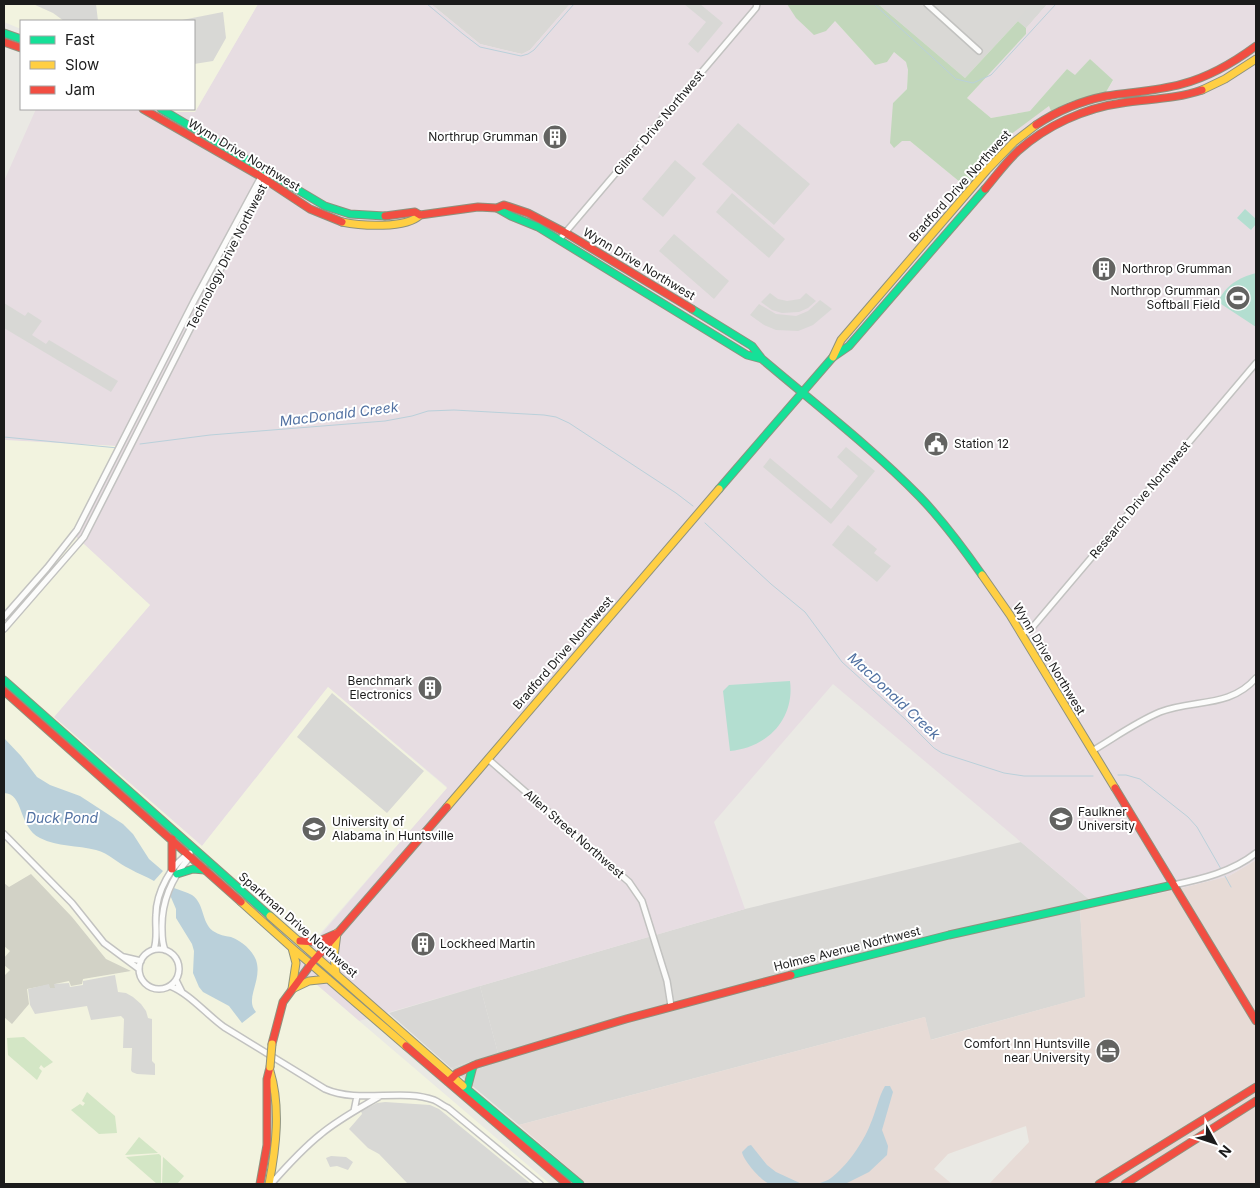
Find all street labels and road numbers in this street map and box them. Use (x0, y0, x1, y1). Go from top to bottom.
street label: Gilmer Drive Northwest (610, 67, 707, 178)
street label: Wynn Drive Northwest (185, 115, 303, 194)
street label: Bradford Drive Northwest (906, 127, 1014, 244)
street label: Technology Drive Northwest (183, 181, 270, 332)
street label: Wynn Drive Northwest (580, 224, 698, 303)
street label: Research Drive Northwest (1086, 438, 1193, 561)
street label: Bradford Drive Northwest (509, 593, 616, 712)
street label: Wynn Drive Northwest (1010, 600, 1089, 718)
street label: Allen Street Northwest (521, 786, 627, 881)
street label: Sparkman Drive Northwest (236, 869, 361, 980)
street label: Holmes Avenue Northwest (772, 923, 922, 974)

